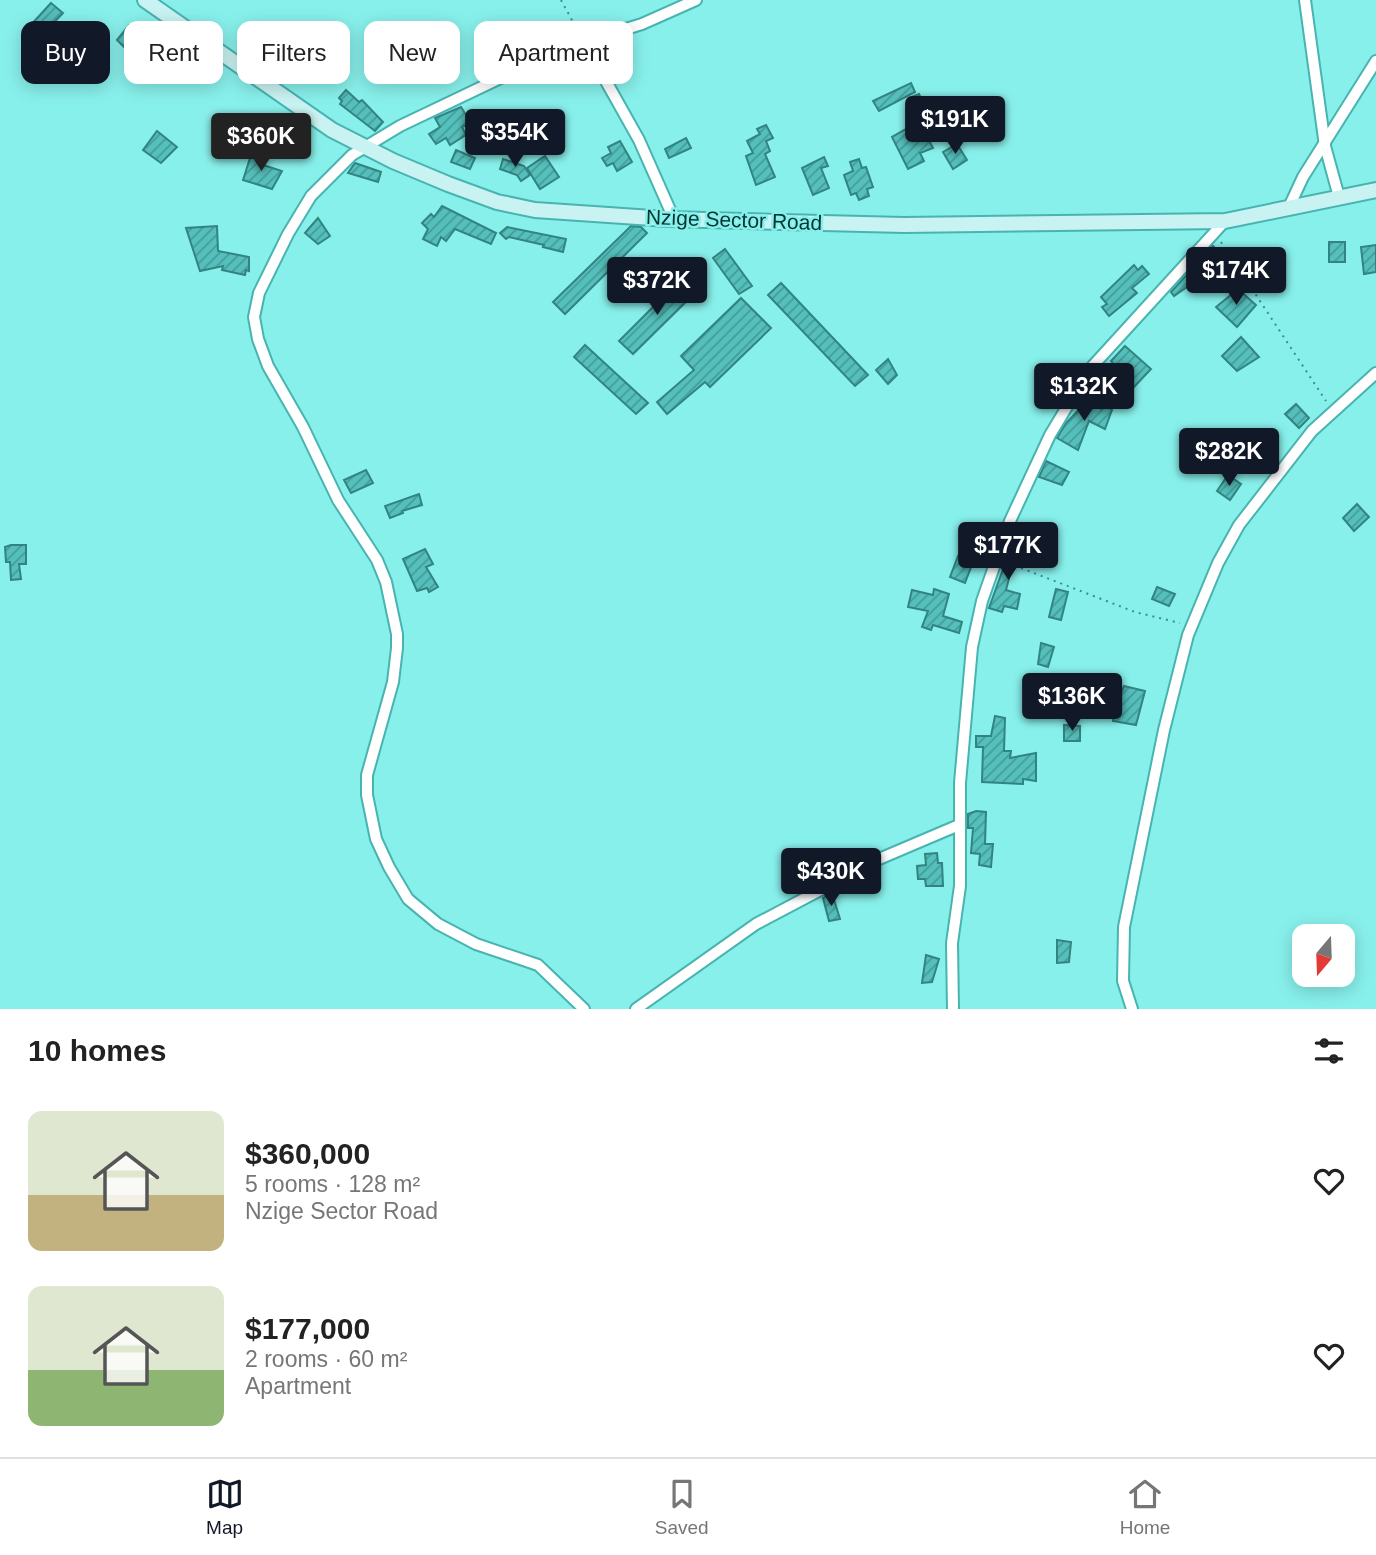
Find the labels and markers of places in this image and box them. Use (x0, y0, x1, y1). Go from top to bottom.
pin: $191K (906, 96, 1004, 156)
pin: $354K (466, 110, 564, 169)
pin: $360K (212, 114, 310, 173)
pin: $174K (1187, 247, 1285, 307)
pin: $372K (608, 258, 706, 317)
pin: $132K (1035, 364, 1133, 423)
pin: $282K (1180, 428, 1278, 488)
pin: $177K (959, 522, 1057, 582)
pin: $136K (1023, 674, 1121, 733)
pin: $430K (782, 848, 880, 908)

